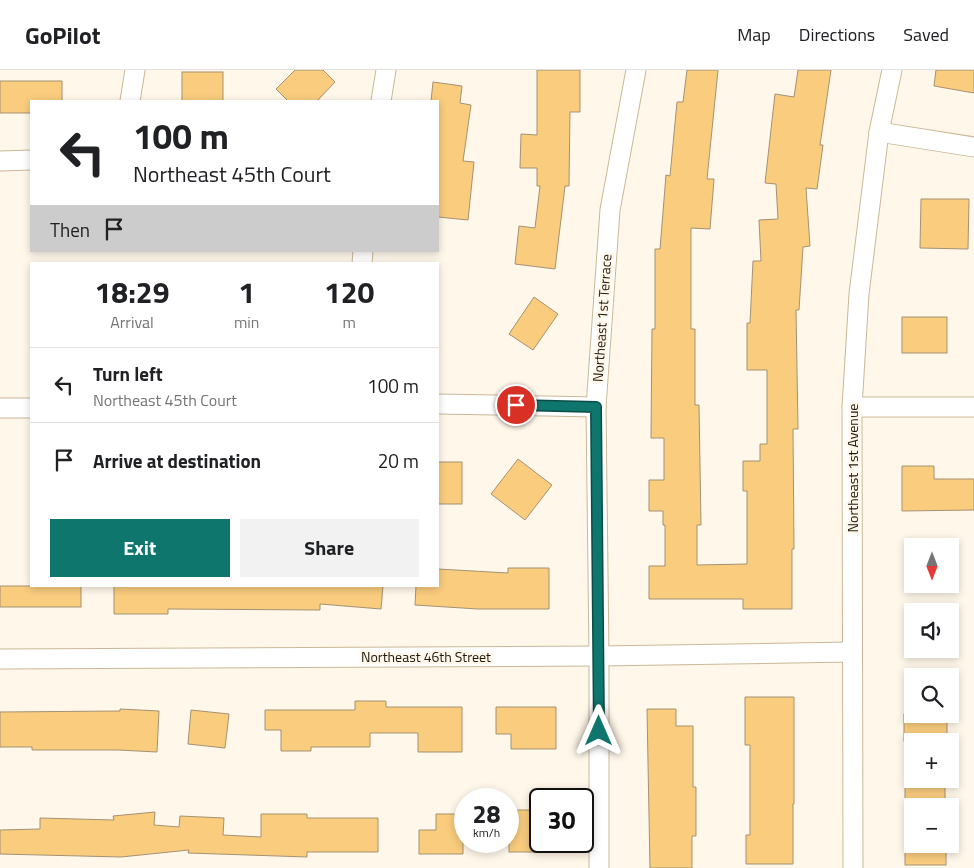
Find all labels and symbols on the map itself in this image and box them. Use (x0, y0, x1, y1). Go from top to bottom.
street label: Northeast 1st Terrace (587, 253, 616, 383)
pin (495, 384, 537, 426)
street label: Northeast 1st Avenue (842, 404, 863, 532)
north arrow (904, 538, 959, 592)
street label: Northeast 46th Street (361, 646, 491, 667)
position arrow (572, 704, 624, 756)
speed limit sign: 30 (529, 788, 594, 853)

